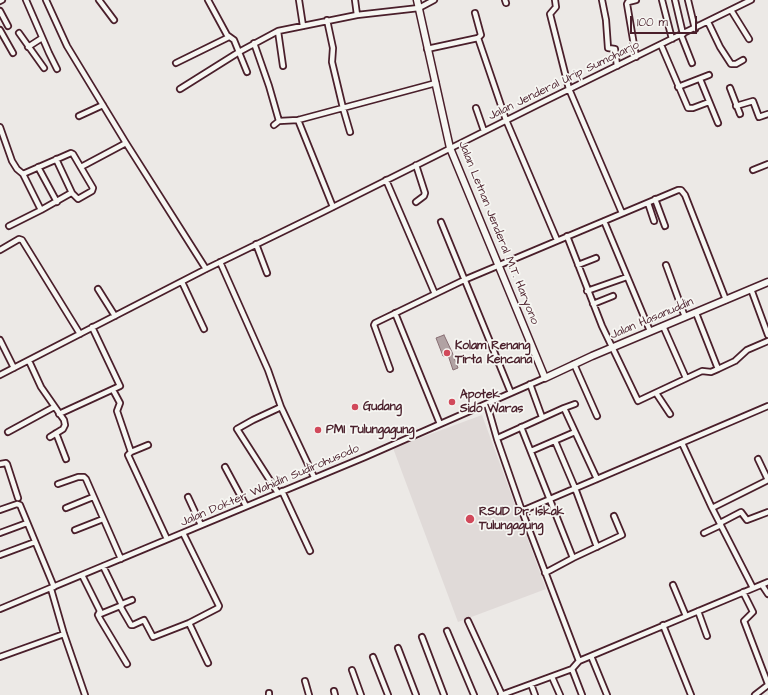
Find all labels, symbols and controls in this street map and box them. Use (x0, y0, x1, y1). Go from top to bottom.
scale bar (632, 8, 699, 34)
text: 100 m (637, 14, 668, 31)
street label: Jalan Jenderal Urip Sumoharjo (486, 38, 642, 124)
street label: Jalan Letnan Jenderal M.T. Haryono (455, 139, 541, 327)
street label: Jalan Hasanuddin (608, 295, 696, 343)
place label: Kolam Renang Tirta Kencana (455, 339, 532, 367)
marker: Kolam Renang Tirta Kencana (442, 348, 452, 358)
place label: Apotek Sido Waras (460, 388, 523, 416)
marker: Apotek Sido Waras (447, 397, 457, 407)
place label: Gudang (363, 400, 402, 414)
marker: Gudang (350, 402, 360, 412)
place label: PMI Tulungagung (326, 423, 415, 437)
marker: PMI Tulungagung (313, 425, 323, 435)
street label: Jalan Dokter Wahidin Sudirohusodo (178, 442, 362, 530)
place label: RSUD Dr. Iskak Tulungagung (479, 505, 564, 533)
marker: RSUD Dr. Iskak Tulungagung (464, 513, 476, 525)

